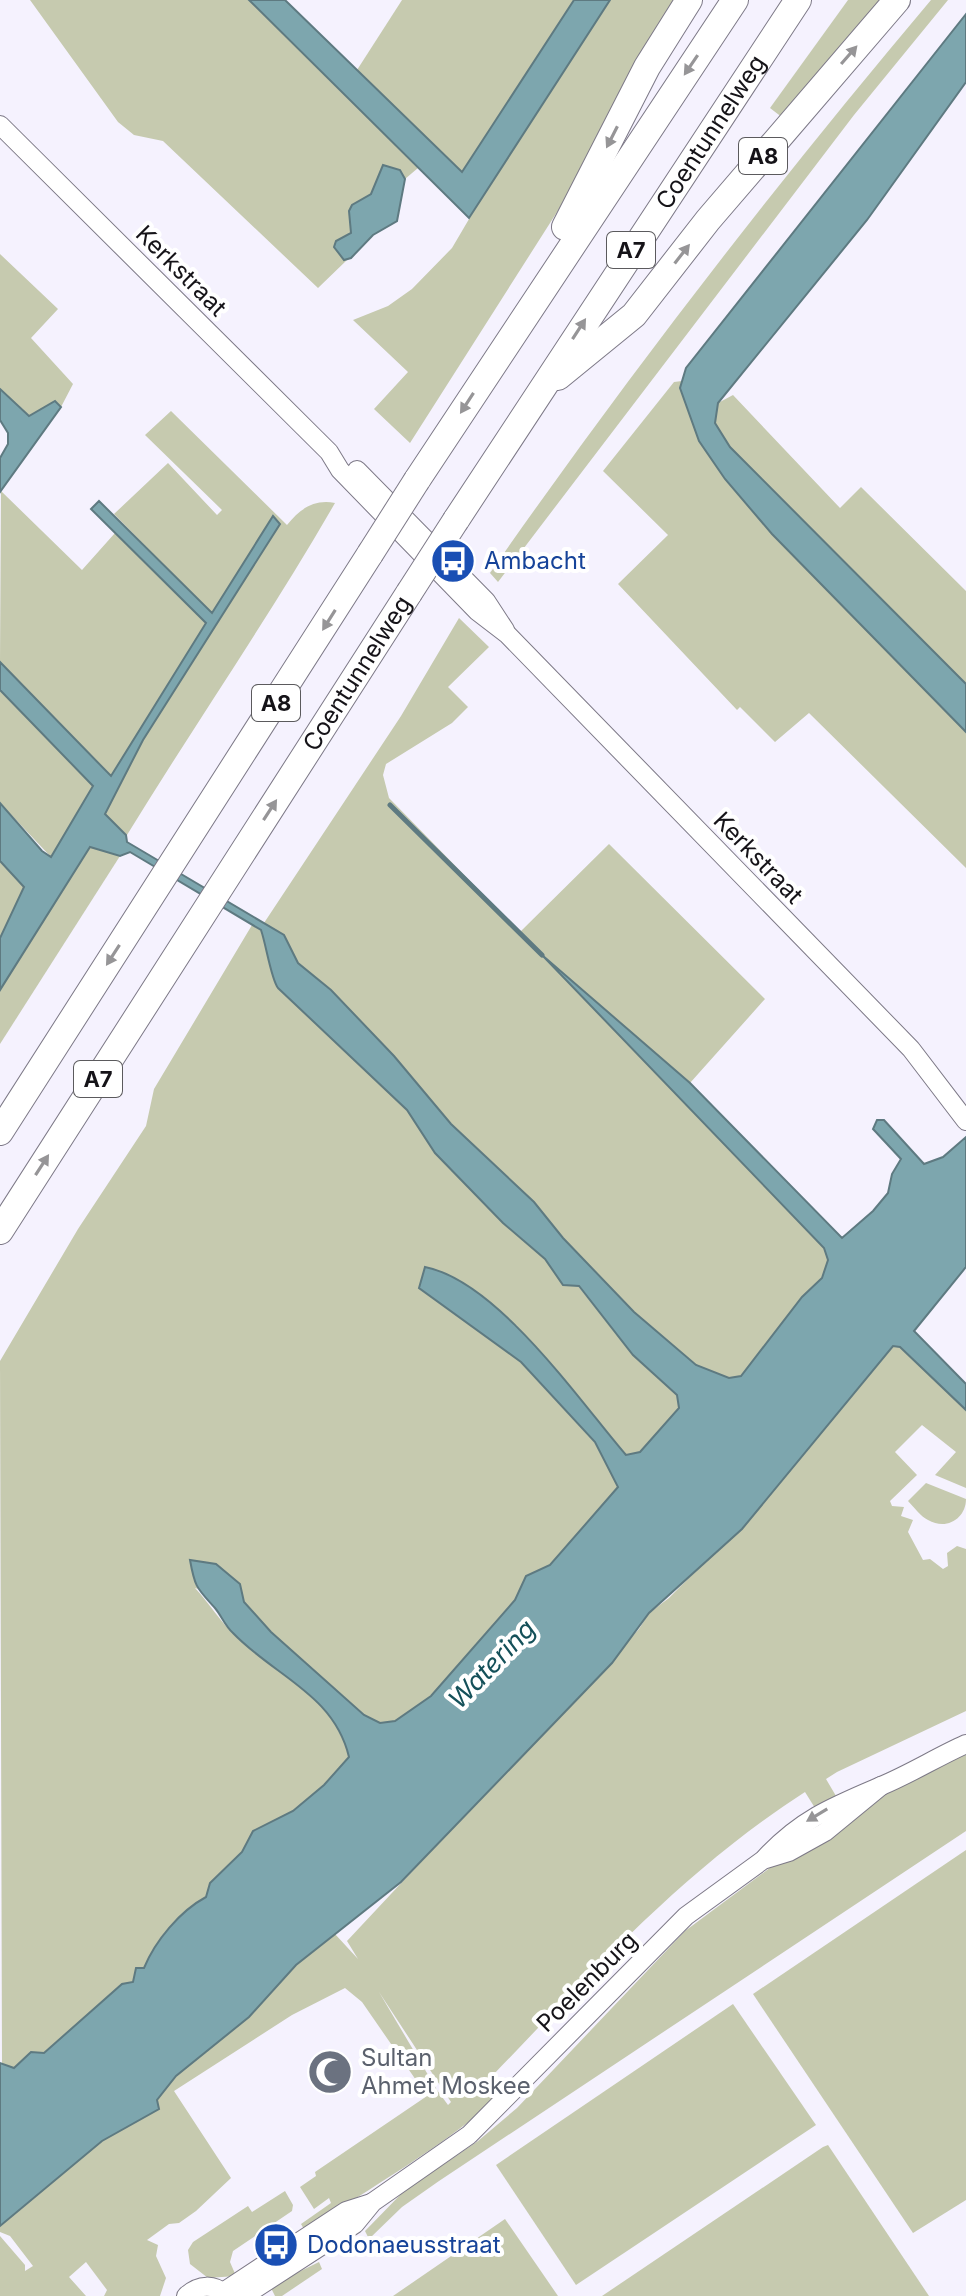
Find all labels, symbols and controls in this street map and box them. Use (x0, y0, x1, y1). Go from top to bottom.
one-way arrow (840, 45, 857, 65)
street label: Coentunnelweg (649, 50, 772, 215)
one-way arrow (684, 54, 699, 75)
one-way arrow (605, 125, 618, 148)
road number: A8 (739, 138, 787, 174)
street label: Kerkstraat (130, 219, 233, 322)
road number: A7 (607, 232, 655, 268)
one-way arrow (673, 244, 689, 264)
one-way arrow (572, 319, 587, 340)
one-way arrow (460, 392, 474, 414)
bus stop icon: Ambacht (429, 537, 477, 585)
place label: Ambacht (484, 546, 586, 575)
street label: Coentunnelweg (297, 591, 417, 756)
one-way arrow (322, 609, 336, 631)
road number: A8 (252, 685, 300, 721)
one-way arrow (262, 799, 276, 821)
street label: Kerkstraat (708, 806, 809, 910)
one-way arrow (107, 944, 121, 966)
road number: A7 (74, 1061, 122, 1097)
one-way arrow (35, 1155, 50, 1176)
water label: Watering (442, 1613, 541, 1714)
one-way arrow (806, 1807, 828, 1821)
street label: Poelenburg (530, 1925, 643, 2038)
place label: Sultan Ahmet Moskee (361, 2043, 531, 2100)
mosque icon: Sultan Ahmet Moskee (306, 2048, 354, 2096)
bus stop icon: Dodonaeusstraat (252, 2221, 300, 2269)
place label: Dodonaeusstraat (307, 2230, 501, 2259)

